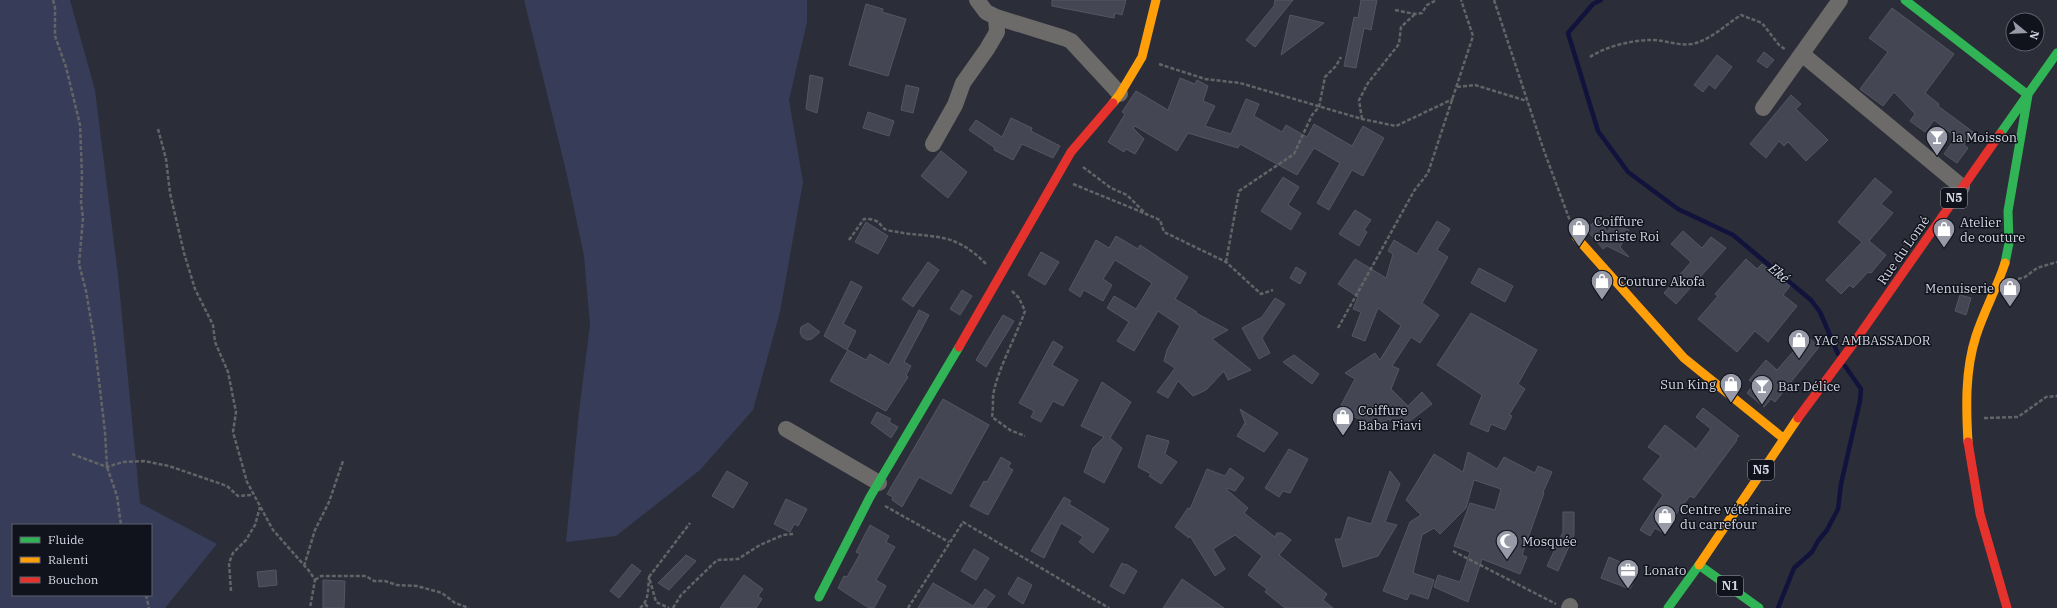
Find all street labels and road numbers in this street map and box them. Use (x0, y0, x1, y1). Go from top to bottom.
road number: N5 (1941, 188, 1967, 208)
street label: Rue du Lomé (1873, 213, 1933, 288)
road number: N5 (1748, 460, 1774, 480)
road number: N1 (1717, 576, 1743, 596)

